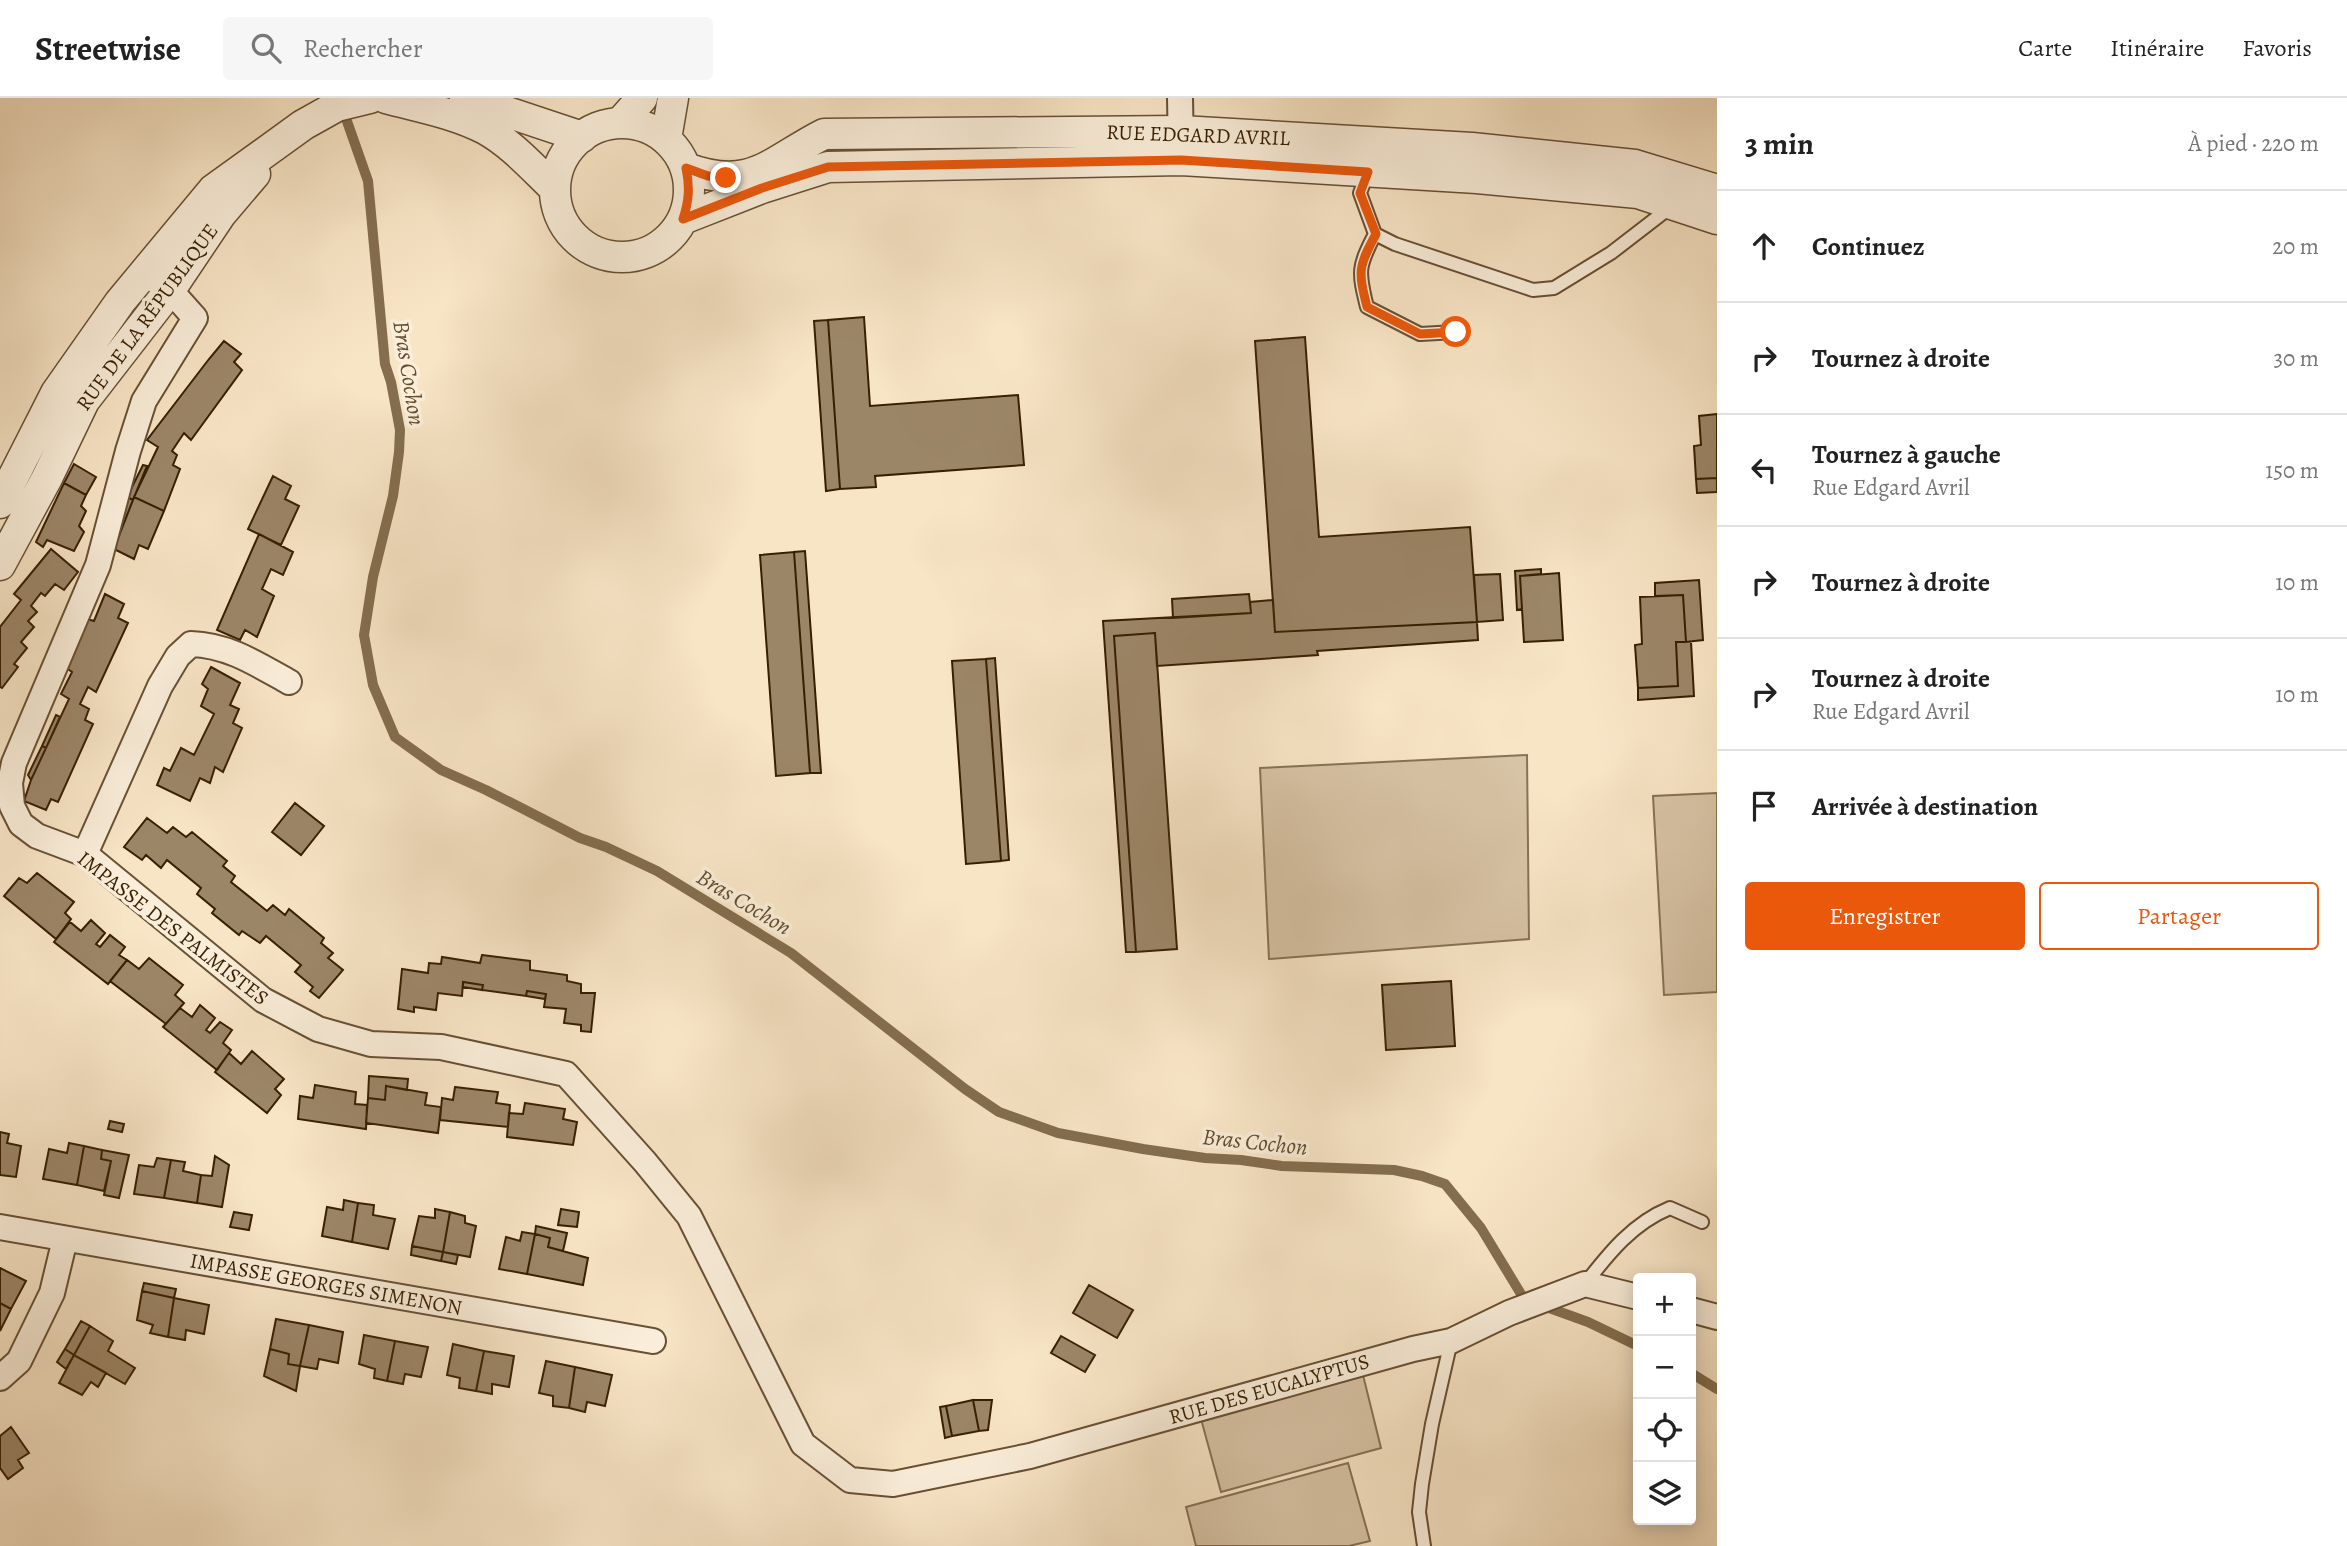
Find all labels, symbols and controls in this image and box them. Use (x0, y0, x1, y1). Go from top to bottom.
search box (223, 17, 713, 80)
text: Streetwise (35, 26, 181, 71)
icon: search (247, 29, 285, 67)
text: Rechercher (303, 31, 423, 66)
text: Carte (2018, 32, 2072, 64)
text: Itinéraire (2110, 32, 2204, 64)
text: Favoris (2242, 32, 2312, 64)
street label: RUE EDGARD AVRIL (1106, 118, 1291, 152)
text: 3 min (1745, 124, 1814, 164)
text: À pied · 220 m (2188, 128, 2319, 159)
route end (710, 162, 741, 193)
street label: RUE DE LA RÉPUBLIQUE (70, 218, 224, 416)
icon: ahead (1745, 227, 1783, 265)
text: Continuez (1812, 229, 1925, 264)
text: 20 m (2272, 231, 2319, 262)
route start (1440, 316, 1471, 347)
water label: Bras Cochon (385, 318, 433, 428)
icon: right (1745, 339, 1783, 377)
text: Tournez à droite (1812, 341, 1990, 376)
text: 30 m (2273, 343, 2319, 374)
text: Tournez à gauche (1812, 437, 2001, 472)
icon: left (1745, 451, 1783, 489)
text: 150 m (2265, 455, 2319, 486)
text: Rue Edgard Avril (1812, 472, 1970, 503)
icon: right (1745, 563, 1783, 601)
text: Tournez à droite (1812, 565, 1990, 600)
text: 10 m (2275, 567, 2319, 598)
text: Tournez à droite (1812, 661, 1990, 696)
icon: right (1745, 675, 1783, 713)
text: 10 m (2275, 679, 2319, 710)
text: Rue Edgard Avril (1812, 696, 1970, 727)
icon: arrive (1745, 787, 1783, 825)
text: Arrivée à destination (1812, 789, 2038, 824)
street label: IMPASSE DES PALMISTES (72, 844, 274, 1012)
water label: Bras Cochon (691, 862, 797, 942)
button: Enregistrer (1745, 882, 2025, 950)
button: Partager (2039, 882, 2319, 950)
water label: Bras Cochon (1201, 1121, 1309, 1163)
street label: IMPASSE GEORGES SIMENON (188, 1246, 464, 1322)
map controls (1633, 1273, 1696, 1525)
button: + (1633, 1273, 1696, 1336)
button: − (1633, 1336, 1696, 1399)
street label: RUE DES EUCALYPTUS (1165, 1347, 1373, 1431)
button: locate (1633, 1399, 1696, 1462)
button: layers (1633, 1462, 1696, 1525)

